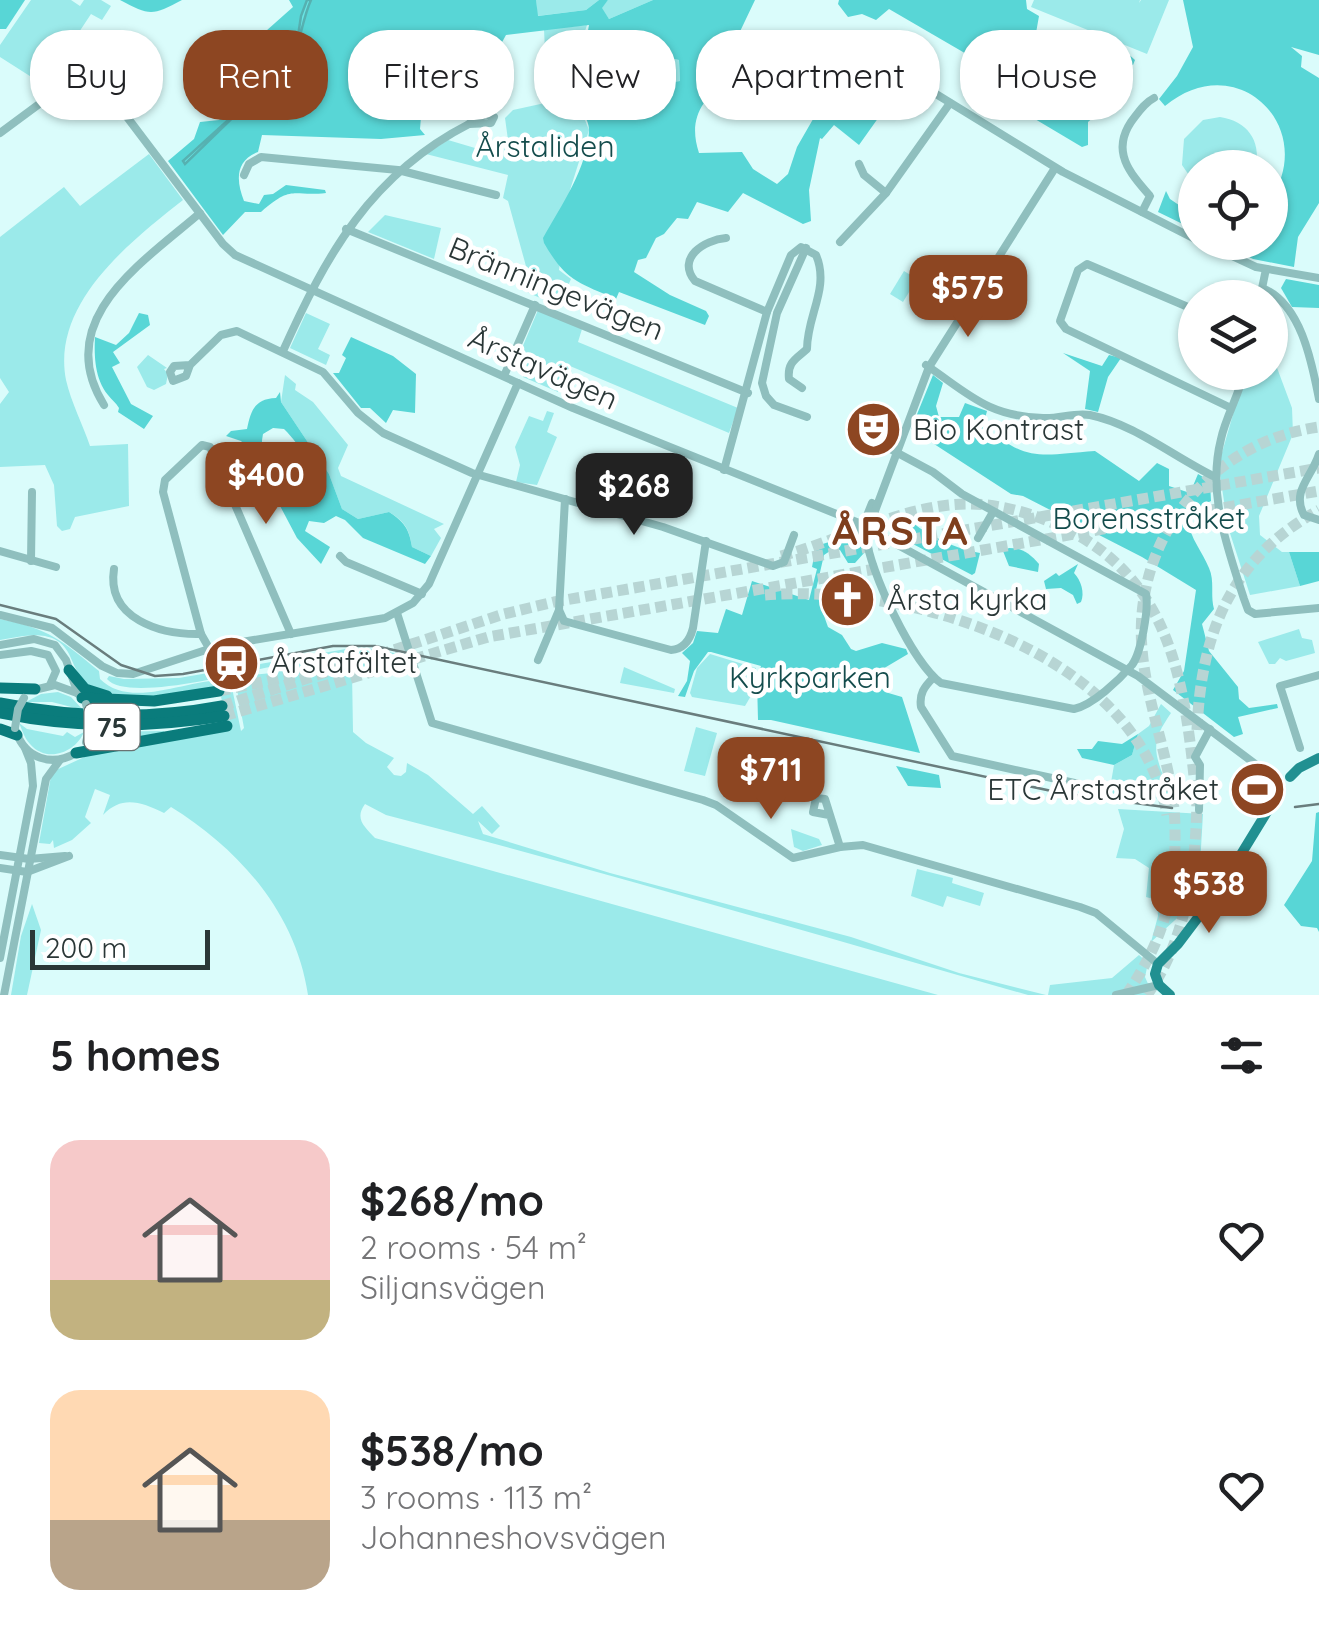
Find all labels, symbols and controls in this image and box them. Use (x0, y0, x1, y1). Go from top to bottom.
chip: Buy (30, 30, 163, 120)
chip: Rent (183, 30, 328, 120)
chip: Filters (348, 30, 514, 120)
chip: New (534, 30, 676, 120)
chip: Apartment (696, 30, 940, 120)
chip: House (960, 30, 1133, 120)
park label: Årstaliden (475, 127, 615, 165)
map controls (1178, 150, 1288, 390)
button: locate (1178, 150, 1288, 260)
street label: Bränningevägen (443, 228, 670, 349)
pin: $575 (909, 255, 1027, 340)
text: $575 (931, 267, 1005, 307)
button: layers (1178, 280, 1288, 390)
street label: Årstavägen (463, 318, 624, 418)
theatre icon: Bio Kontrast (844, 400, 904, 460)
place label: Bio Kontrast (913, 410, 1084, 448)
pin: $400 (207, 442, 325, 527)
pin: $268 (575, 453, 693, 538)
text: $400 (227, 454, 305, 494)
text: $268 (598, 465, 670, 505)
park label: Borensstråket (1053, 499, 1246, 537)
district label: ÅRSTA (832, 505, 970, 555)
church icon: Årsta kyrka (818, 570, 878, 630)
place label: Årsta kyrka (887, 580, 1047, 618)
station icon: Årstafältet (202, 633, 262, 693)
place label: Årstafältet (271, 643, 417, 681)
park label: Kyrkparken (729, 658, 891, 696)
road number: 75 (84, 704, 140, 750)
pin: $711 (712, 737, 830, 822)
text: $711 (740, 749, 802, 789)
sports icon: ETC Årstastråket (1228, 760, 1288, 820)
place label: ETC Årstastråket (987, 770, 1219, 808)
pin: $538 (1150, 851, 1268, 936)
text: $538 (1173, 863, 1245, 903)
scale bar (30, 925, 210, 970)
text: 200 m (45, 930, 127, 965)
icon: filters (1214, 1028, 1269, 1083)
text: 5 homes (50, 1029, 221, 1082)
text: $268/mo (360, 1174, 544, 1227)
icon: home (130, 1180, 250, 1300)
icon: heart (1214, 1213, 1269, 1268)
text: 2 rooms · 54 m² (360, 1227, 587, 1267)
text: Siljansvägen (360, 1267, 545, 1307)
text: $538/mo (360, 1424, 544, 1477)
icon: home (130, 1430, 250, 1550)
icon: heart (1214, 1463, 1269, 1518)
text: 3 rooms · 113 m² (360, 1477, 592, 1517)
text: Johanneshovsvägen (360, 1517, 667, 1557)

